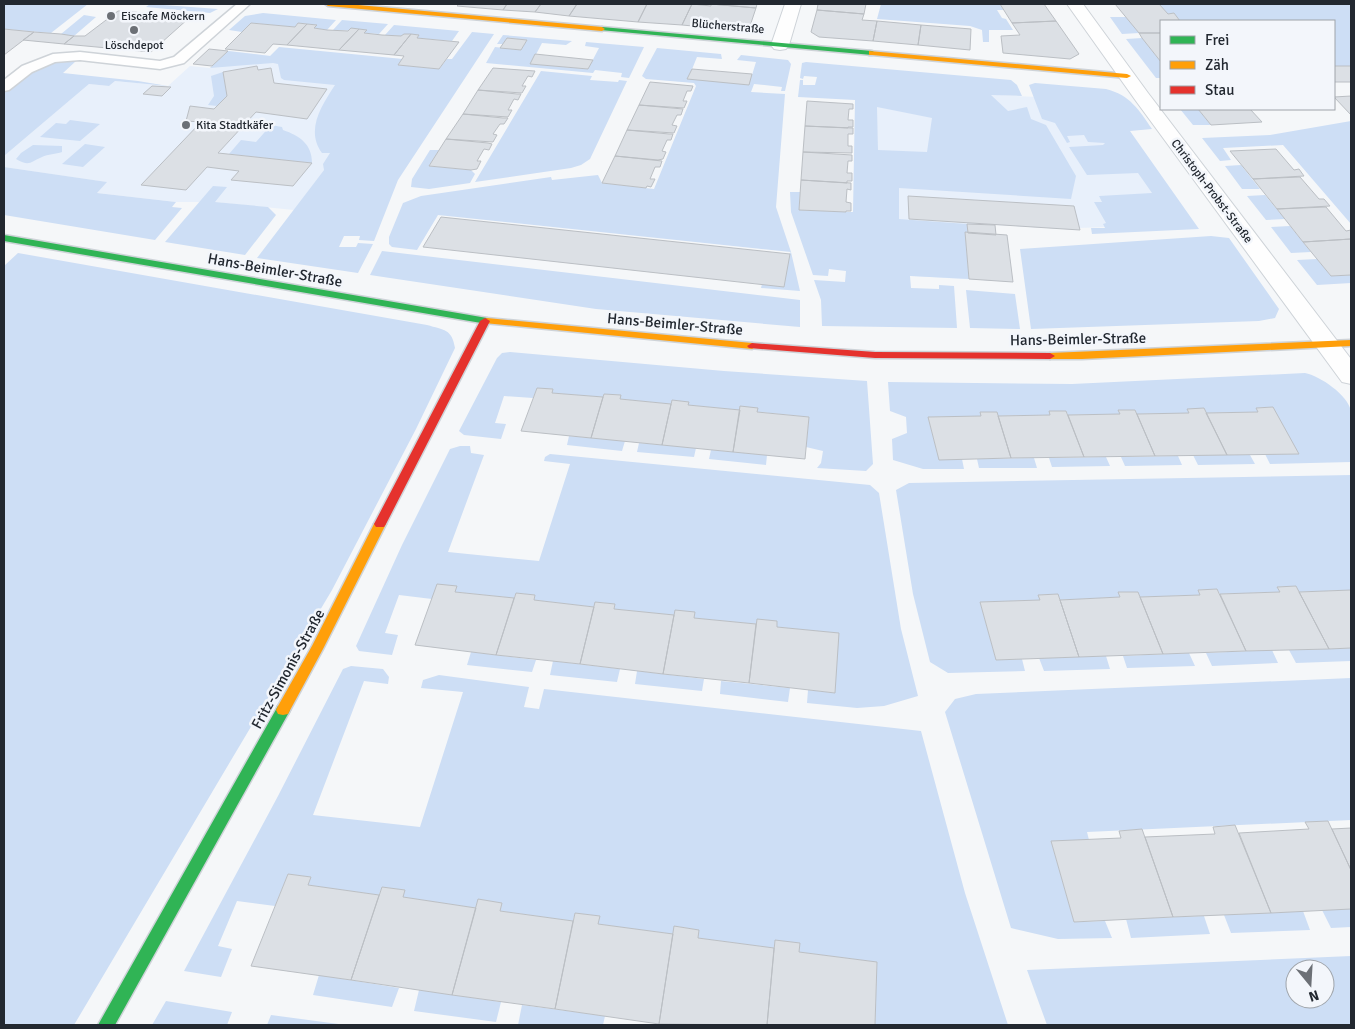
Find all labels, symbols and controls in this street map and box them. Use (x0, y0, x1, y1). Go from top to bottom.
place label: Eiscafe Möckern (121, 9, 205, 24)
marker: Eiscafe Möckern (105, 10, 117, 22)
street label: Blücherstraße (691, 16, 765, 37)
legend (1160, 20, 1335, 110)
marker: Löschdepot (128, 24, 140, 36)
text: Frei (1205, 31, 1229, 49)
place label: Löschdepot (105, 38, 163, 53)
text: Zäh (1205, 56, 1229, 74)
text: Stau (1205, 81, 1234, 99)
place label: Kita Stadtkäfer (196, 118, 274, 133)
marker: Kita Stadtkäfer (180, 119, 192, 131)
street label: Christoph-Probst-Straße (1168, 136, 1256, 246)
street label: Hans-Beimler-Straße (206, 249, 344, 291)
street label: Hans-Beimler-Straße (606, 309, 744, 339)
street label: Hans-Beimler-Straße (1010, 329, 1146, 349)
street label: Fritz-Simonis-Straße (248, 606, 328, 732)
north arrow (1285, 959, 1335, 1009)
text: N (1307, 986, 1321, 1005)

